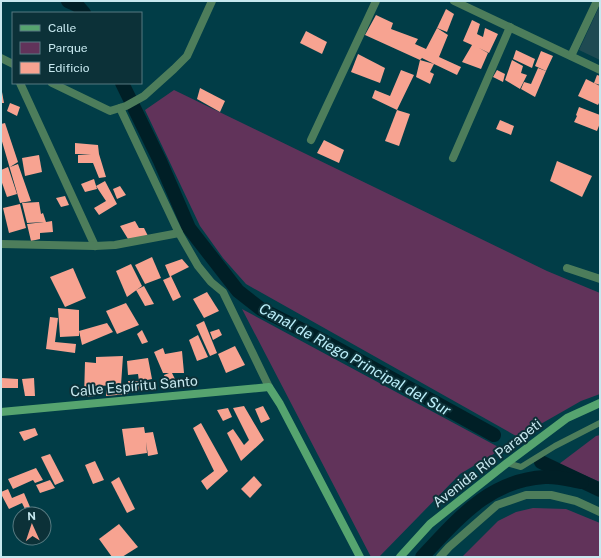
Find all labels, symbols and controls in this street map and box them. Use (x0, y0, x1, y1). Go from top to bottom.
legend (12, 12, 142, 84)
text: Calle (48, 21, 77, 35)
text: Parque (48, 41, 88, 55)
text: Edificio (48, 61, 90, 75)
water label: Canal de Riego Principal del Sur (256, 299, 454, 419)
street label: Calle Espíritu Santo (70, 372, 198, 400)
street label: Avenida Río Parapeti (430, 416, 544, 510)
north arrow (12, 506, 52, 546)
text: N (27, 510, 36, 522)

